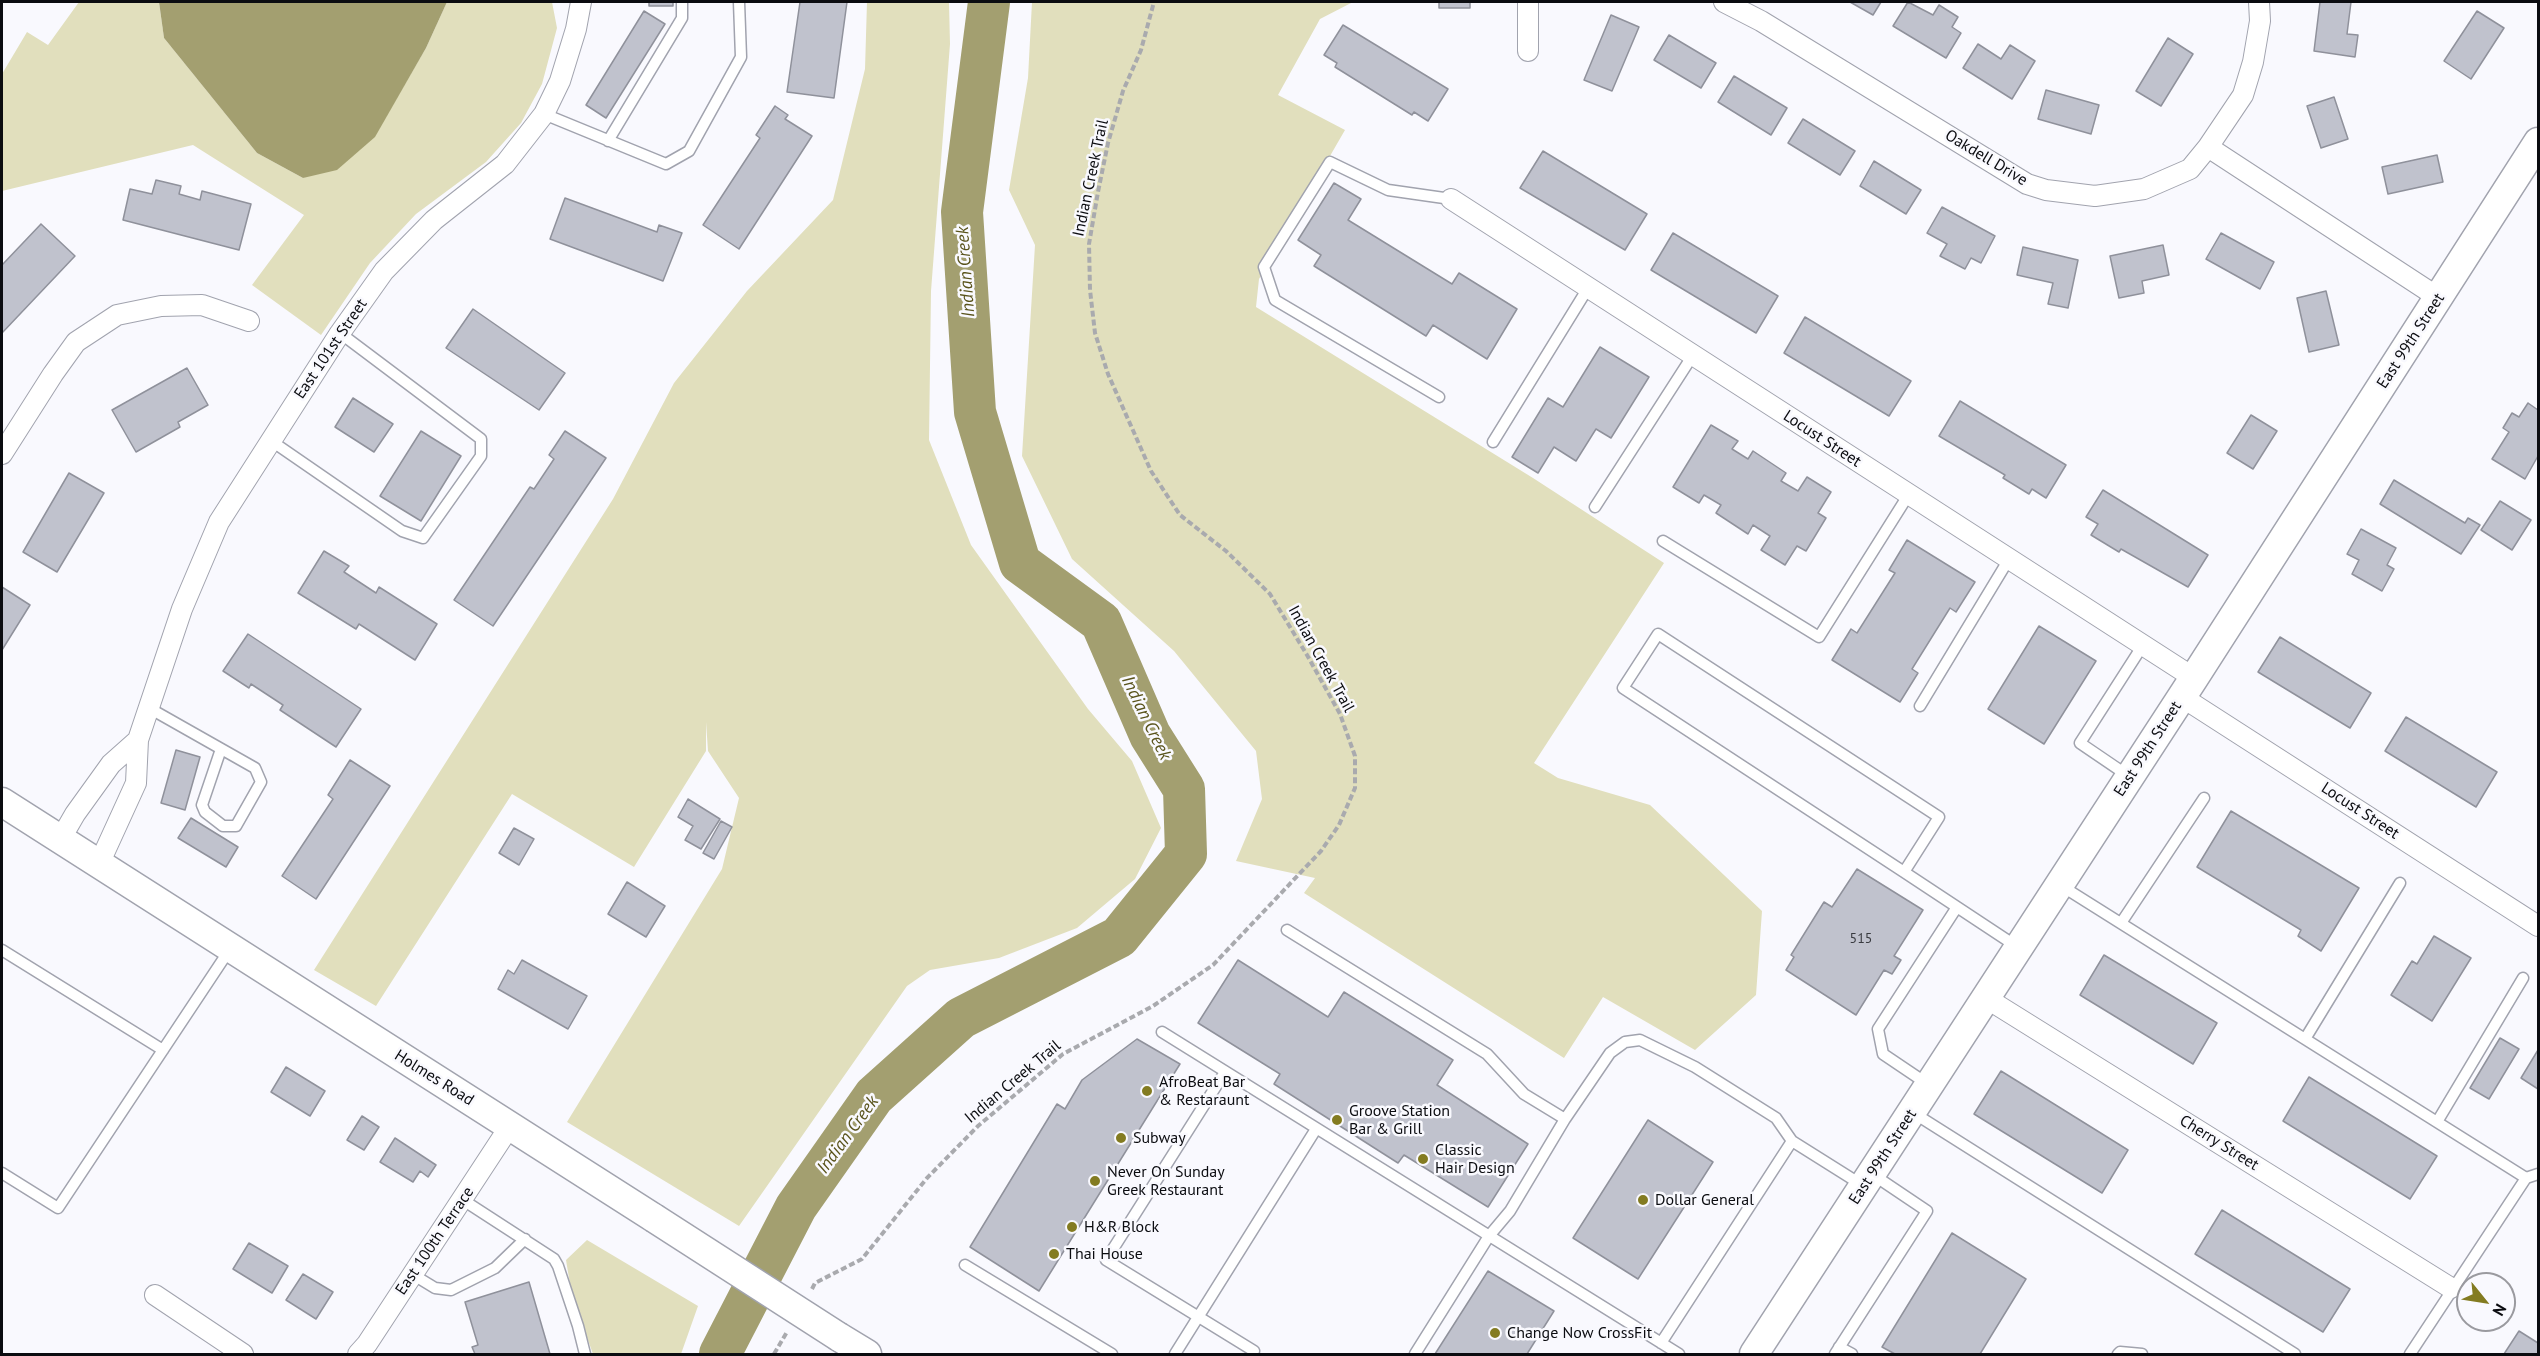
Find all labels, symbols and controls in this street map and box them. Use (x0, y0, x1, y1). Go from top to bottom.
street label: Indian Creek Trail (1069, 118, 1113, 238)
street label: Oakdell Drive (1941, 126, 2031, 190)
water label: Indian Creek (952, 226, 980, 318)
street label: East 99th Street (2373, 290, 2449, 392)
street label: East 101st Street (290, 295, 372, 403)
street label: Locust Street (1779, 407, 1865, 471)
street label: Indian Creek Trail (1284, 602, 1358, 716)
water label: Indian Creek (1116, 672, 1176, 764)
street label: East 99th Street (2110, 698, 2186, 800)
street label: Locust Street (2317, 779, 2403, 843)
house number: 515 (1850, 931, 1872, 947)
street label: Indian Creek Trail (961, 1036, 1065, 1128)
street label: Holmes Road (391, 1046, 477, 1110)
place label: AfroBeat Bar & Restaraunt (1159, 1072, 1249, 1110)
marker: AfroBeat Bar & Restaraunt (1140, 1084, 1154, 1098)
water label: Indian Creek (812, 1092, 884, 1178)
place label: Groove Station Bar & Grill (1349, 1101, 1450, 1139)
street label: East 99th Street (1845, 1106, 1921, 1208)
street label: Cherry Street (2176, 1111, 2262, 1175)
marker: Groove Station Bar & Grill (1330, 1113, 1344, 1127)
place label: Subway (1133, 1128, 1186, 1148)
marker: Subway (1114, 1131, 1128, 1145)
place label: Classic Hair Design (1435, 1140, 1515, 1178)
marker: Classic Hair Design (1416, 1152, 1430, 1166)
place label: Never On Sunday Greek Restaurant (1107, 1162, 1225, 1200)
marker: Never On Sunday Greek Restaurant (1088, 1174, 1102, 1188)
street label: East 100th Terrace (392, 1183, 478, 1299)
place label: Dollar General (1655, 1190, 1754, 1210)
marker: Dollar General (1636, 1193, 1650, 1207)
place label: H&R Block (1084, 1217, 1159, 1237)
marker: H&R Block (1065, 1220, 1079, 1234)
place label: Thai House (1066, 1244, 1143, 1264)
marker: Thai House (1047, 1247, 1061, 1261)
north arrow (2456, 1272, 2516, 1332)
text: N (2489, 1300, 2511, 1320)
place label: Change Now CrossFit (1507, 1323, 1652, 1343)
marker: Change Now CrossFit (1488, 1326, 1502, 1340)

